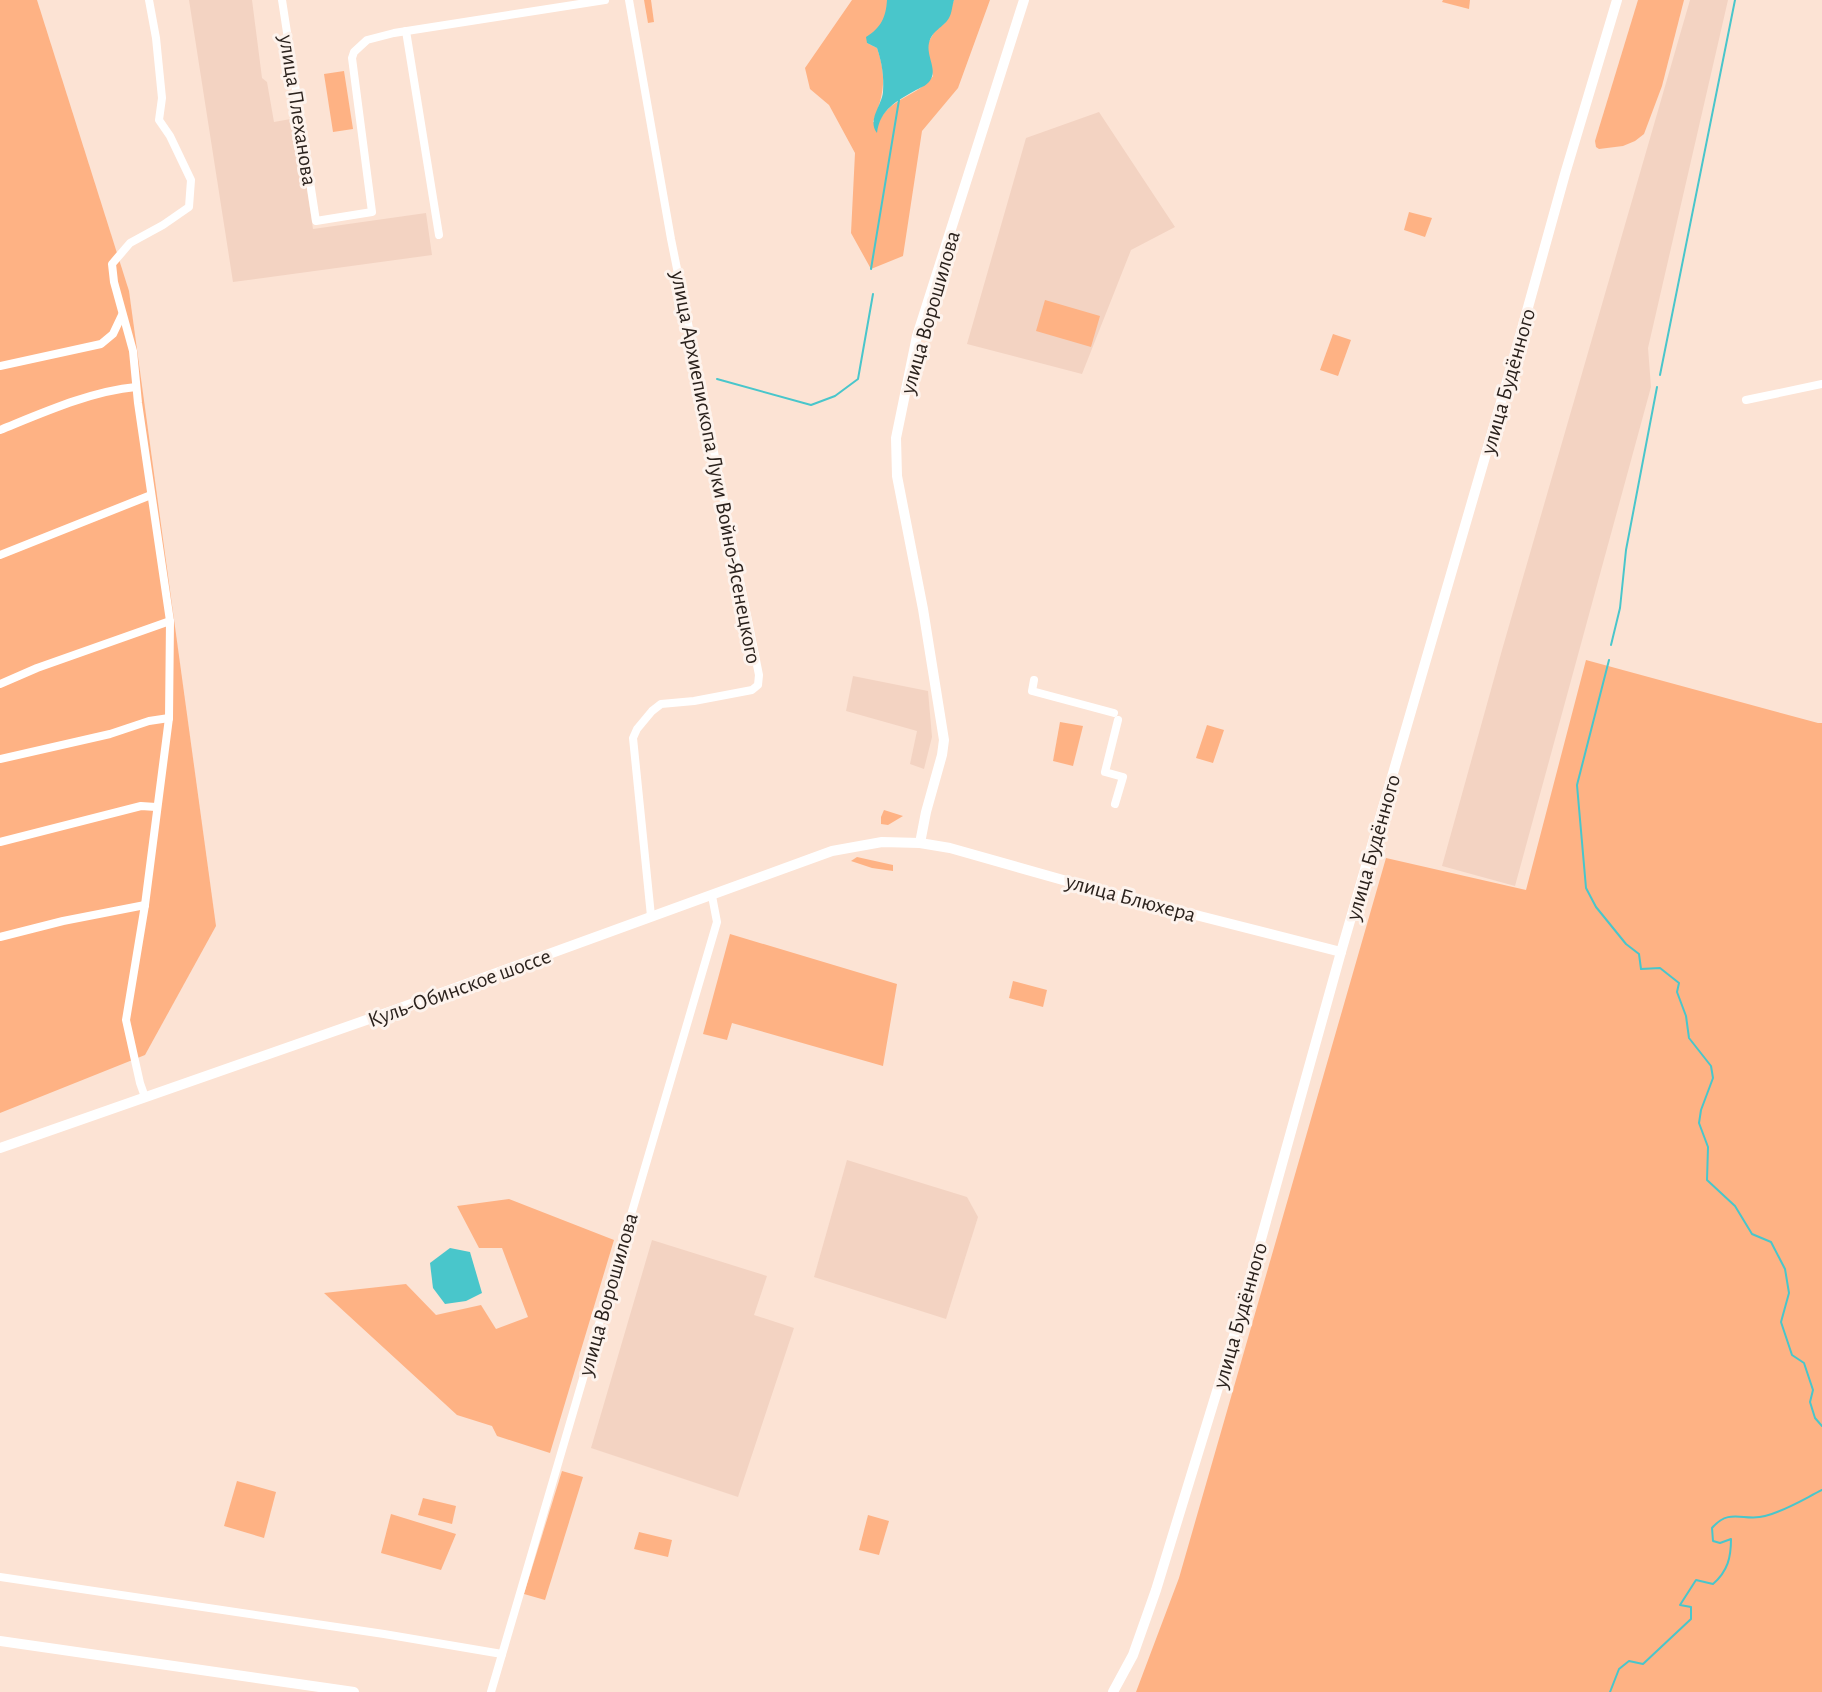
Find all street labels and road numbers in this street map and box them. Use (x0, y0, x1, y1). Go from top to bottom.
street label: улица Плеханова (275, 32, 321, 187)
street label: улица Ворошилова (896, 228, 964, 397)
street label: улица Архиепископа Луки Войно-Ясенецкого (667, 268, 765, 665)
street label: улица Будённого (1476, 306, 1539, 457)
street label: улица Будённого (1341, 772, 1404, 923)
street label: улица Блюхера (1062, 870, 1198, 926)
street label: Куль-Обинское шоссе (365, 945, 554, 1031)
street label: улица Ворошилова (574, 1210, 642, 1379)
street label: улица Будённого (1208, 1240, 1271, 1391)

